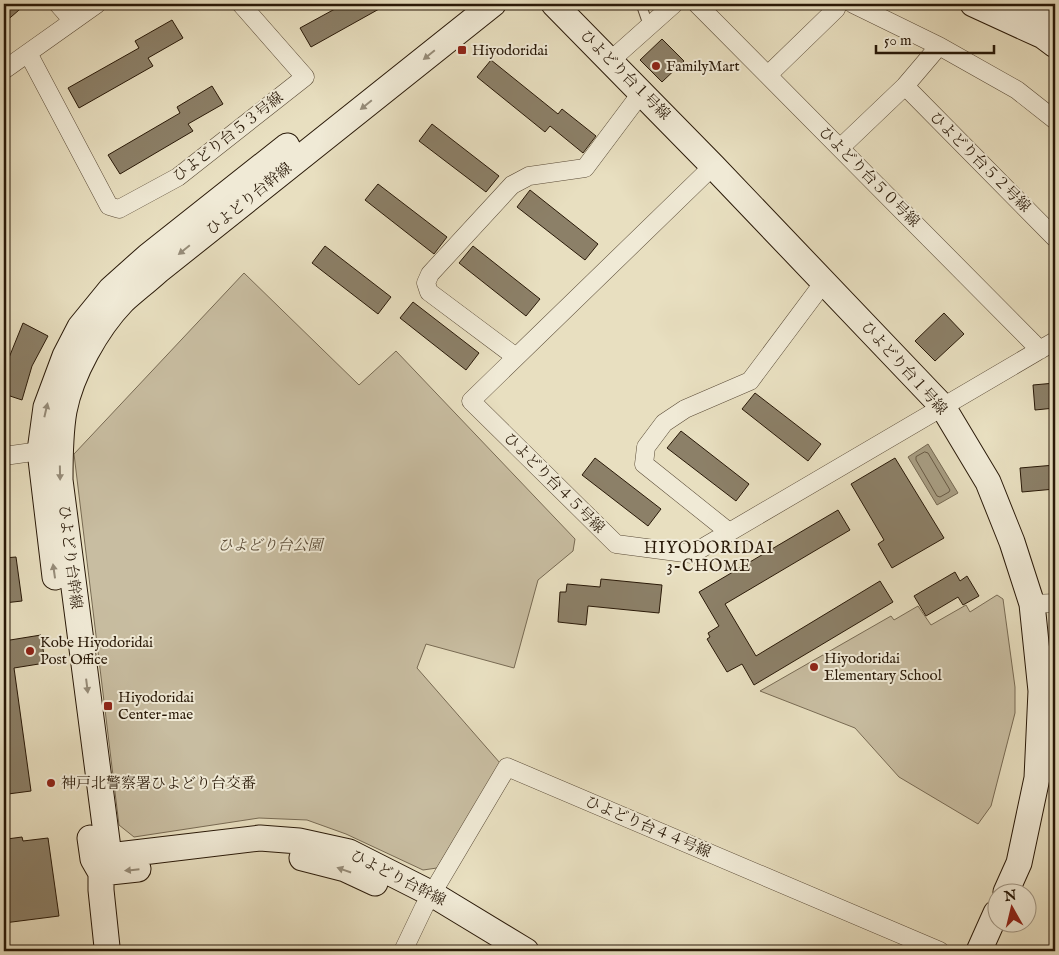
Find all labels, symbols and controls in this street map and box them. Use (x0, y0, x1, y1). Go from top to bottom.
scale bar (876, 22, 994, 54)
street label: ひよどり台１号線 (576, 26, 674, 124)
text: 50 m (884, 31, 912, 50)
place label: Hiyodoridai (472, 41, 548, 60)
marker: Hiyodoridai (456, 44, 468, 56)
one-way arrow (423, 50, 436, 61)
place label: FamilyMart (666, 57, 740, 76)
marker: FamilyMart (650, 60, 662, 72)
street label: ひよどり台５３号線 (169, 88, 287, 186)
one-way arrow (360, 100, 373, 111)
street label: ひよどり台５２号線 (926, 108, 1034, 216)
street label: ひよどり台５０号線 (815, 123, 923, 231)
street label: ひよどり台幹線 (202, 159, 296, 239)
one-way arrow (178, 245, 191, 256)
street label: ひよどり台１号線 (857, 317, 951, 419)
one-way arrow (42, 403, 50, 418)
street label: ひよどり台４５号線 (500, 429, 608, 537)
one-way arrow (56, 465, 64, 481)
street label: ひよどり台幹線 (54, 504, 86, 610)
park label: ひよどり台公園 (217, 536, 325, 555)
district label: HIYODORIDAI 3-CHOME (644, 539, 774, 577)
one-way arrow (50, 563, 58, 579)
place label: Kobe Hiyodoridai Post Office (40, 633, 153, 669)
marker: Kobe Hiyodoridai Post Office (24, 645, 36, 657)
place label: Hiyodoridai Elementary School (824, 649, 943, 685)
marker: Hiyodoridai Elementary School (808, 661, 820, 673)
one-way arrow (83, 678, 91, 694)
place label: Hiyodoridai Center-mae (118, 688, 194, 724)
marker: Hiyodoridai Center-mae (102, 700, 114, 712)
place label: 神戸北警察署ひよどり台交番 (61, 774, 256, 793)
marker: 神戸北警察署ひよどり台交番 (45, 777, 57, 789)
street label: ひよどり台４４号線 (582, 792, 714, 862)
street label: ひよどり台幹線 (347, 846, 449, 910)
one-way arrow (337, 865, 352, 873)
one-way arrow (124, 866, 140, 874)
north arrow (986, 882, 1036, 932)
text: N (1002, 886, 1018, 906)

